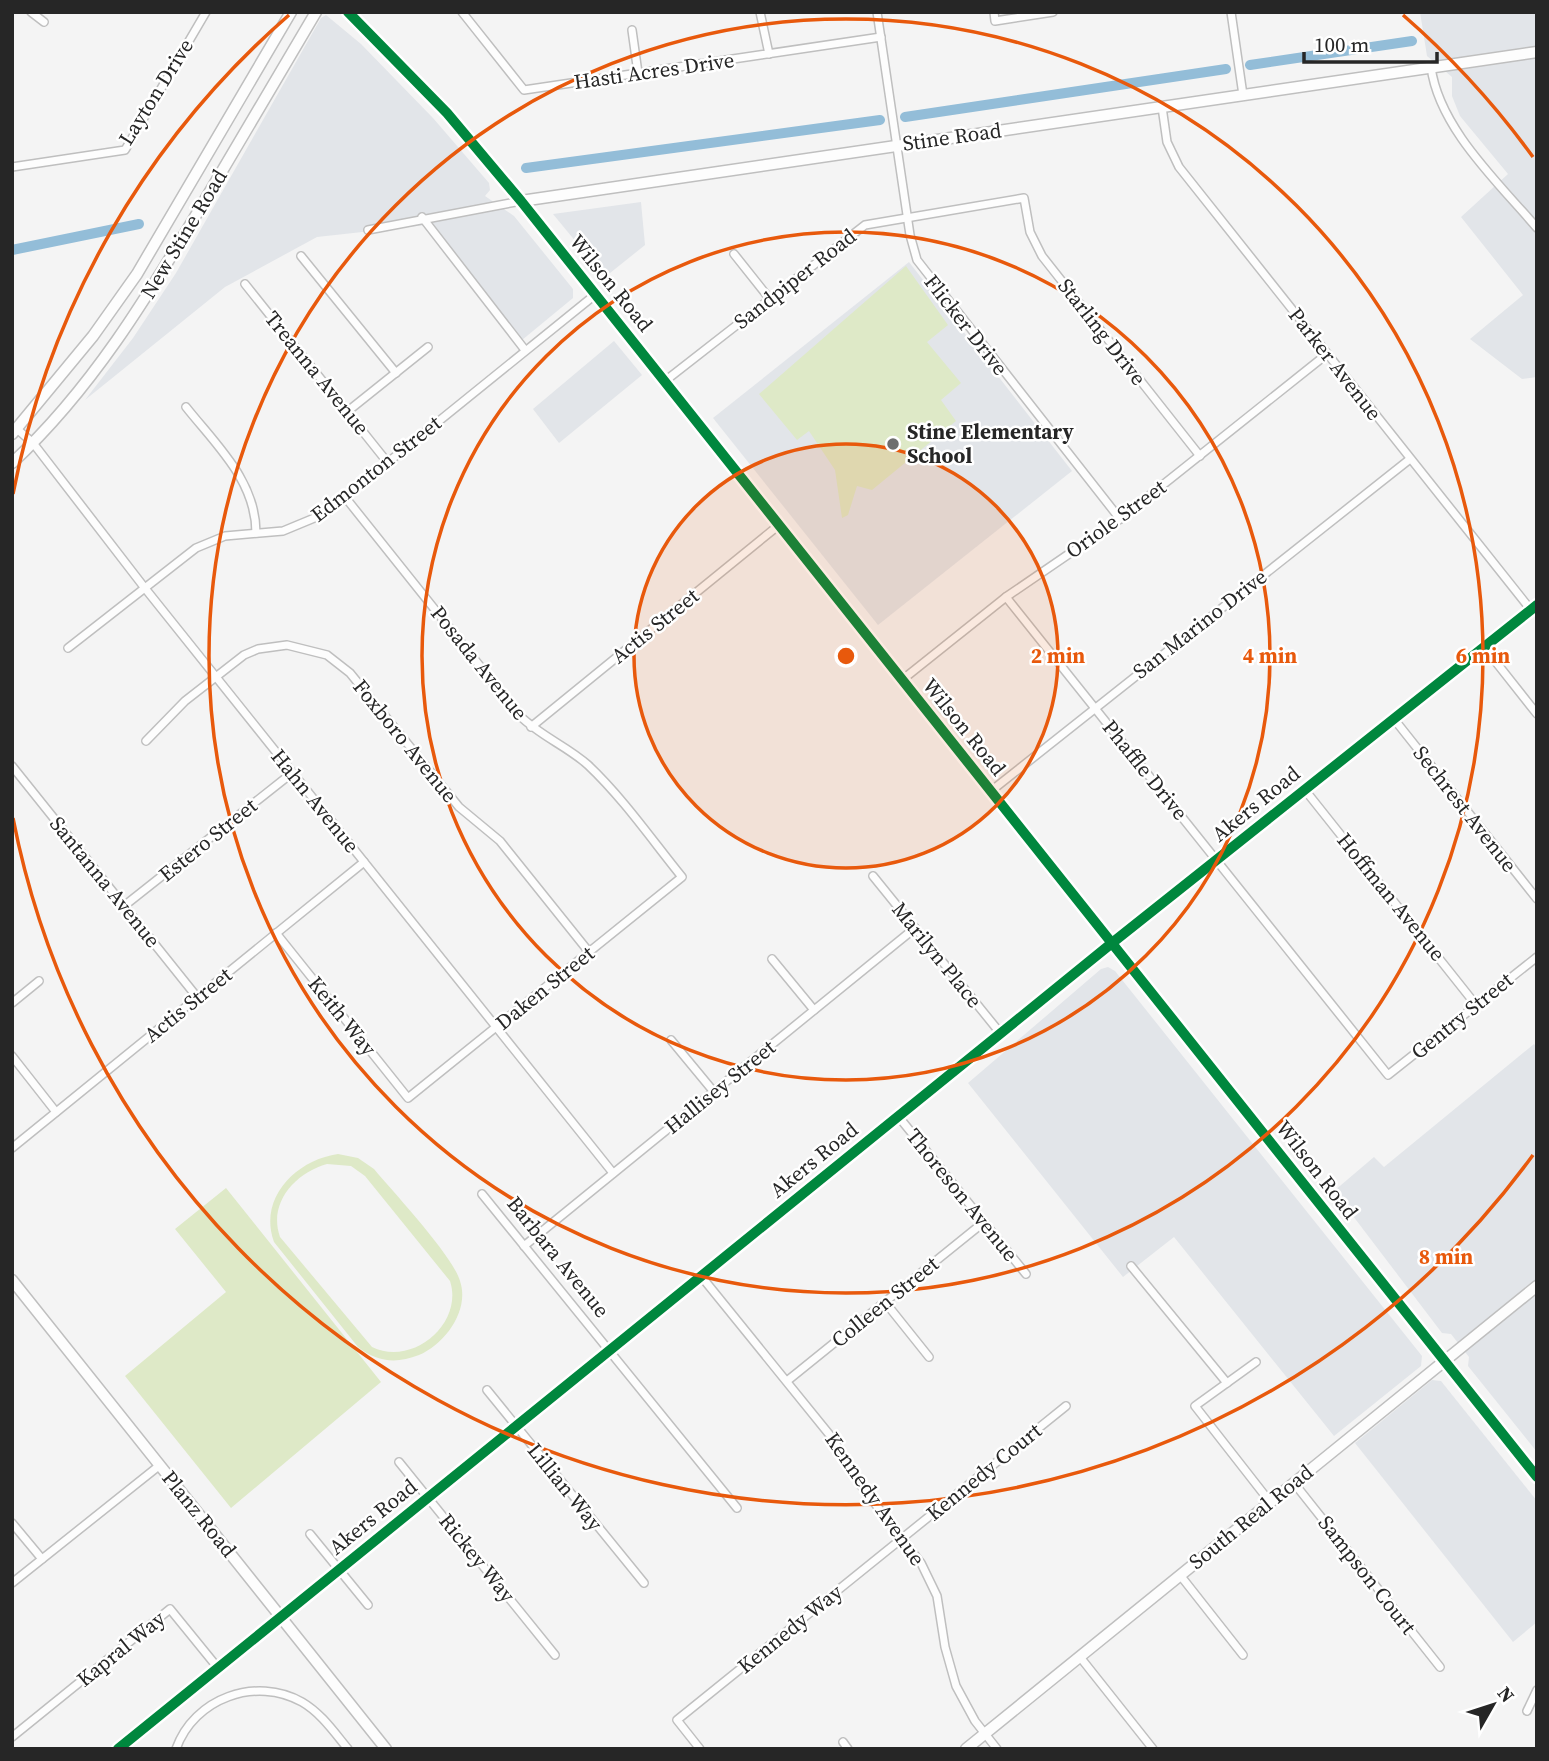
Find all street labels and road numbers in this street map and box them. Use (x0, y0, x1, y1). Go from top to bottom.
street label: Layton Drive (111, 33, 200, 151)
street label: Hasti Acres Drive (572, 45, 736, 96)
street label: Stine Road (901, 115, 1003, 158)
street label: New Stine Road (134, 164, 234, 304)
street label: Sandpiper Road (727, 222, 862, 336)
street label: Wilson Road (563, 228, 660, 338)
street label: Flicker Drive (918, 268, 1015, 381)
street label: Starling Drive (1051, 272, 1153, 391)
street label: Parker Avenue (1282, 301, 1389, 426)
street label: Treanna Avenue (258, 305, 376, 441)
street label: Edmonton Street (305, 408, 447, 529)
street label: Oriole Street (1060, 472, 1172, 565)
street label: San Marino Drive (1127, 562, 1273, 685)
street label: Actis Street (605, 581, 705, 670)
street label: Posada Avenue (424, 599, 535, 726)
street label: Wilson Road (916, 672, 1013, 782)
street label: Foxboro Avenue (347, 673, 464, 809)
street label: Phaffle Drive (1096, 713, 1195, 826)
street label: Sechrest Avenue (1407, 739, 1524, 878)
street label: Hahn Avenue (264, 743, 366, 859)
street label: Akers Road (1205, 759, 1306, 848)
street label: Estero Street (152, 791, 263, 888)
street label: Santanna Avenue (43, 810, 167, 954)
street label: Hoffman Avenue (1331, 826, 1452, 967)
street label: Marilyn Place (886, 896, 989, 1014)
street label: Daken Street (489, 939, 600, 1036)
street label: Actis Street (138, 960, 238, 1049)
street label: Gentry Street (1405, 965, 1519, 1066)
street label: Keith Way (301, 970, 383, 1062)
street label: Hallisey Street (658, 1033, 781, 1140)
street label: Wilson Road (1270, 1114, 1365, 1225)
street label: Akers Road (763, 1115, 864, 1204)
street label: Thoreson Avenue (900, 1122, 1025, 1267)
street label: Barbara Avenue (500, 1190, 616, 1323)
street label: Colleen Street (825, 1249, 945, 1354)
street label: Kennedy Court (920, 1416, 1048, 1527)
street label: Kennedy Avenue (819, 1426, 932, 1571)
street label: Lillian Way (521, 1437, 610, 1537)
street label: South Real Road (1182, 1457, 1319, 1576)
street label: Planz Road (155, 1464, 243, 1563)
street label: Akers Road (322, 1472, 423, 1561)
street label: Rickey Way (433, 1507, 522, 1608)
street label: Sampson Court (1312, 1509, 1423, 1640)
street label: Kennedy Way (731, 1577, 848, 1680)
street label: Kapral Way (70, 1604, 171, 1693)

